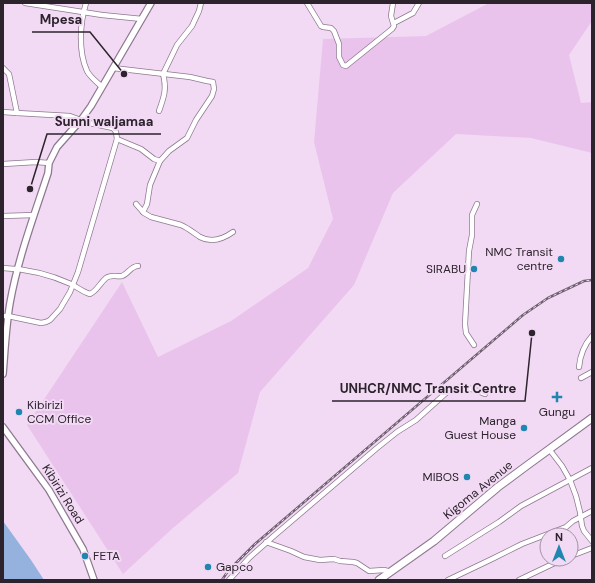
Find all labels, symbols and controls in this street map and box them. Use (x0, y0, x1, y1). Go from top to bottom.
callout: Mpesa (32, 7, 90, 32)
text: Mpesa (40, 11, 82, 28)
callout: Sunni waljamaa (47, 109, 161, 134)
text: Sunni waljamaa (55, 113, 153, 130)
place label: NMC Transit centre (485, 244, 553, 274)
marker: NMC Transit centre (556, 254, 566, 264)
place label: SIRABU (426, 261, 466, 277)
marker: SIRABU (469, 264, 479, 274)
callout: UNHCR/NMC Transit Centre (332, 376, 525, 401)
text: UNHCR/NMC Transit Centre (340, 380, 516, 397)
marker: Gungu (551, 391, 563, 403)
place label: Kibirizi CCM Office (27, 397, 91, 427)
place label: Gungu (539, 404, 575, 420)
marker: Kibirizi CCM Office (14, 407, 24, 417)
place label: Manga Guest House (445, 413, 516, 443)
marker: Manga Guest House (519, 423, 529, 433)
street label: Kigoma Avenue (440, 457, 516, 523)
street label: Kibirizi Road (38, 461, 88, 527)
place label: MIBOS (423, 469, 459, 485)
marker: MIBOS (462, 472, 472, 482)
north arrow (539, 527, 579, 567)
text: N (555, 530, 563, 544)
place label: FETA (93, 548, 120, 564)
marker: FETA (80, 551, 90, 561)
place label: Gapco (216, 559, 253, 575)
marker: Gapco (203, 562, 213, 572)

